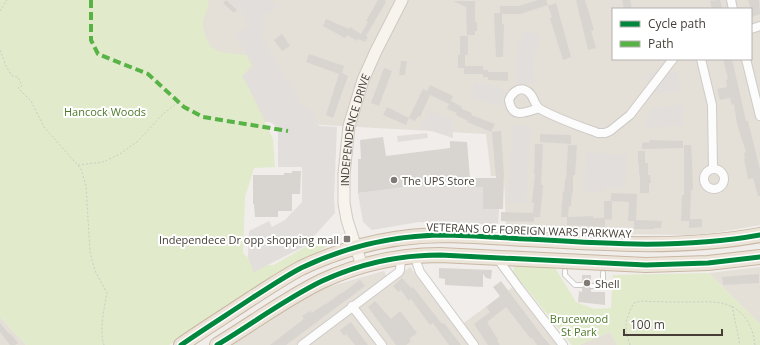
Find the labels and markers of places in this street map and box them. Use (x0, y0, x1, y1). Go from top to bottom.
place label: The UPS Store (402, 173, 475, 188)
marker: The UPS Store (389, 175, 399, 185)
place label: Independece Dr opp shopping mall (159, 232, 339, 247)
marker: Independece Dr opp shopping mall (342, 234, 352, 244)
place label: Shell (595, 276, 620, 291)
marker: Shell (582, 278, 592, 288)

